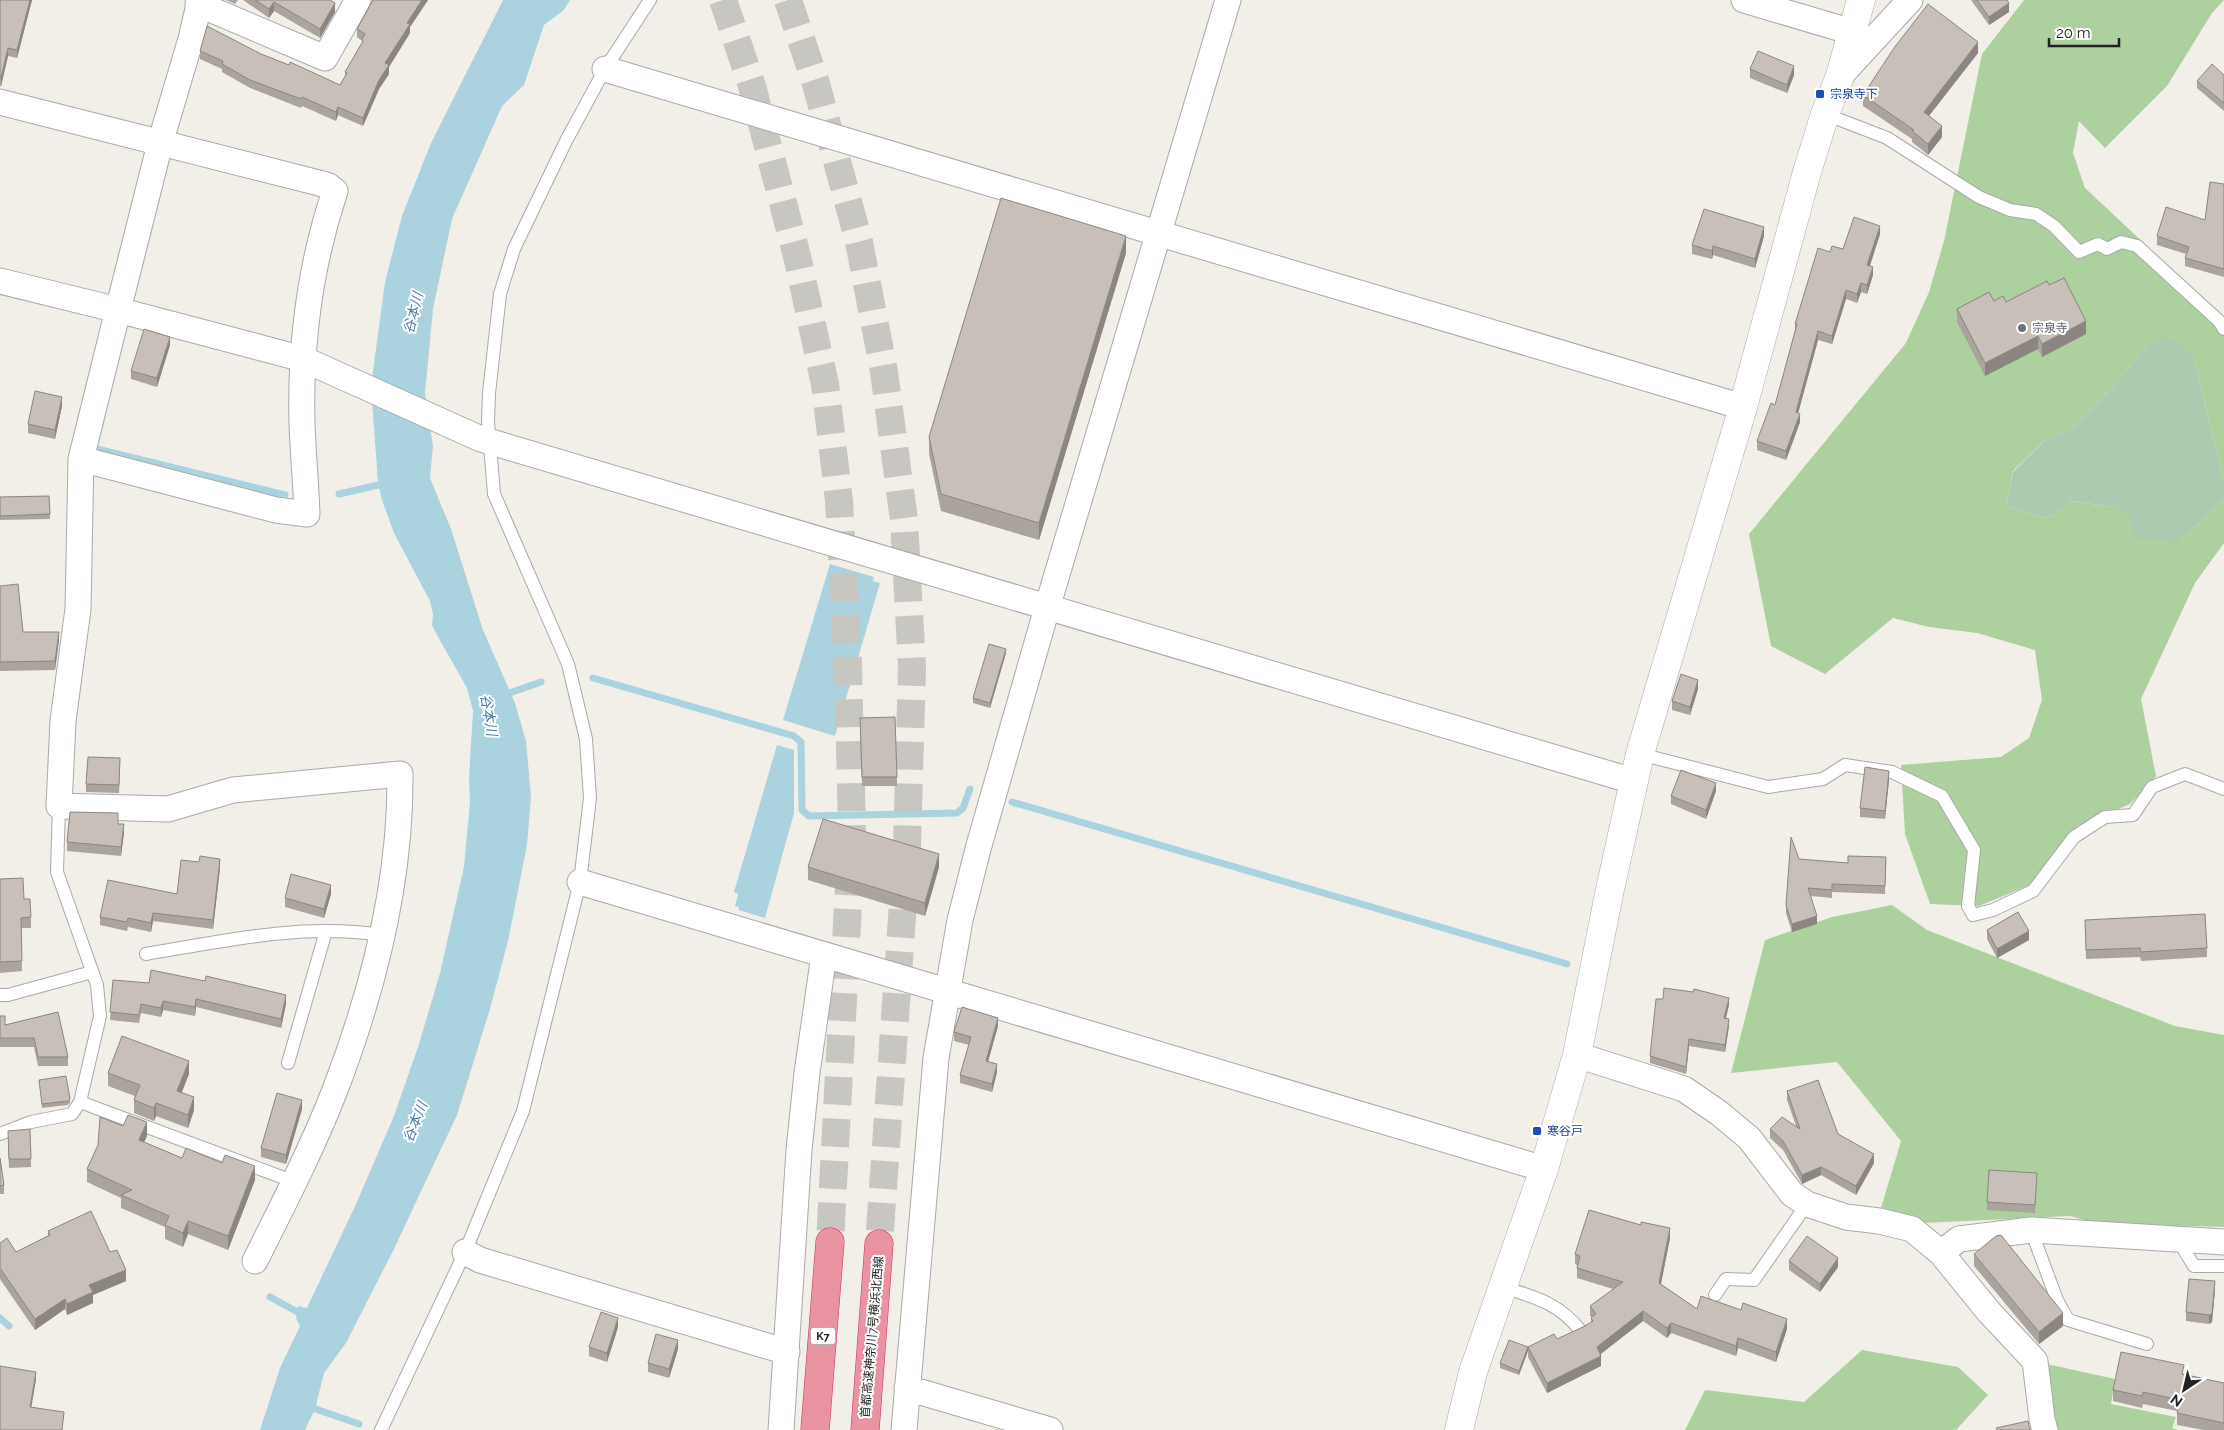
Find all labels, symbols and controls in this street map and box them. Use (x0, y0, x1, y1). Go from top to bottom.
scale bar (2049, 15, 2119, 47)
text: 20 m (2056, 24, 2091, 42)
place label: 宗泉寺下 (1830, 87, 1878, 101)
marker: 宗泉寺下 (1814, 88, 1826, 100)
water label: 谷本川 (400, 289, 426, 335)
place label: 宗泉寺 (2032, 321, 2068, 335)
marker: 宗泉寺 (2016, 322, 2028, 334)
water label: 谷本川 (478, 693, 500, 739)
water label: 谷本川 (400, 1098, 431, 1144)
place label: 寒谷戸 (1547, 1124, 1583, 1138)
marker: 寒谷戸 (1531, 1125, 1543, 1137)
street label: 首都高速神奈川7号横浜北西線 (858, 1255, 886, 1419)
road number: K7 (810, 1328, 836, 1344)
north arrow (2159, 1365, 2209, 1415)
text: N (2168, 1391, 2186, 1410)

